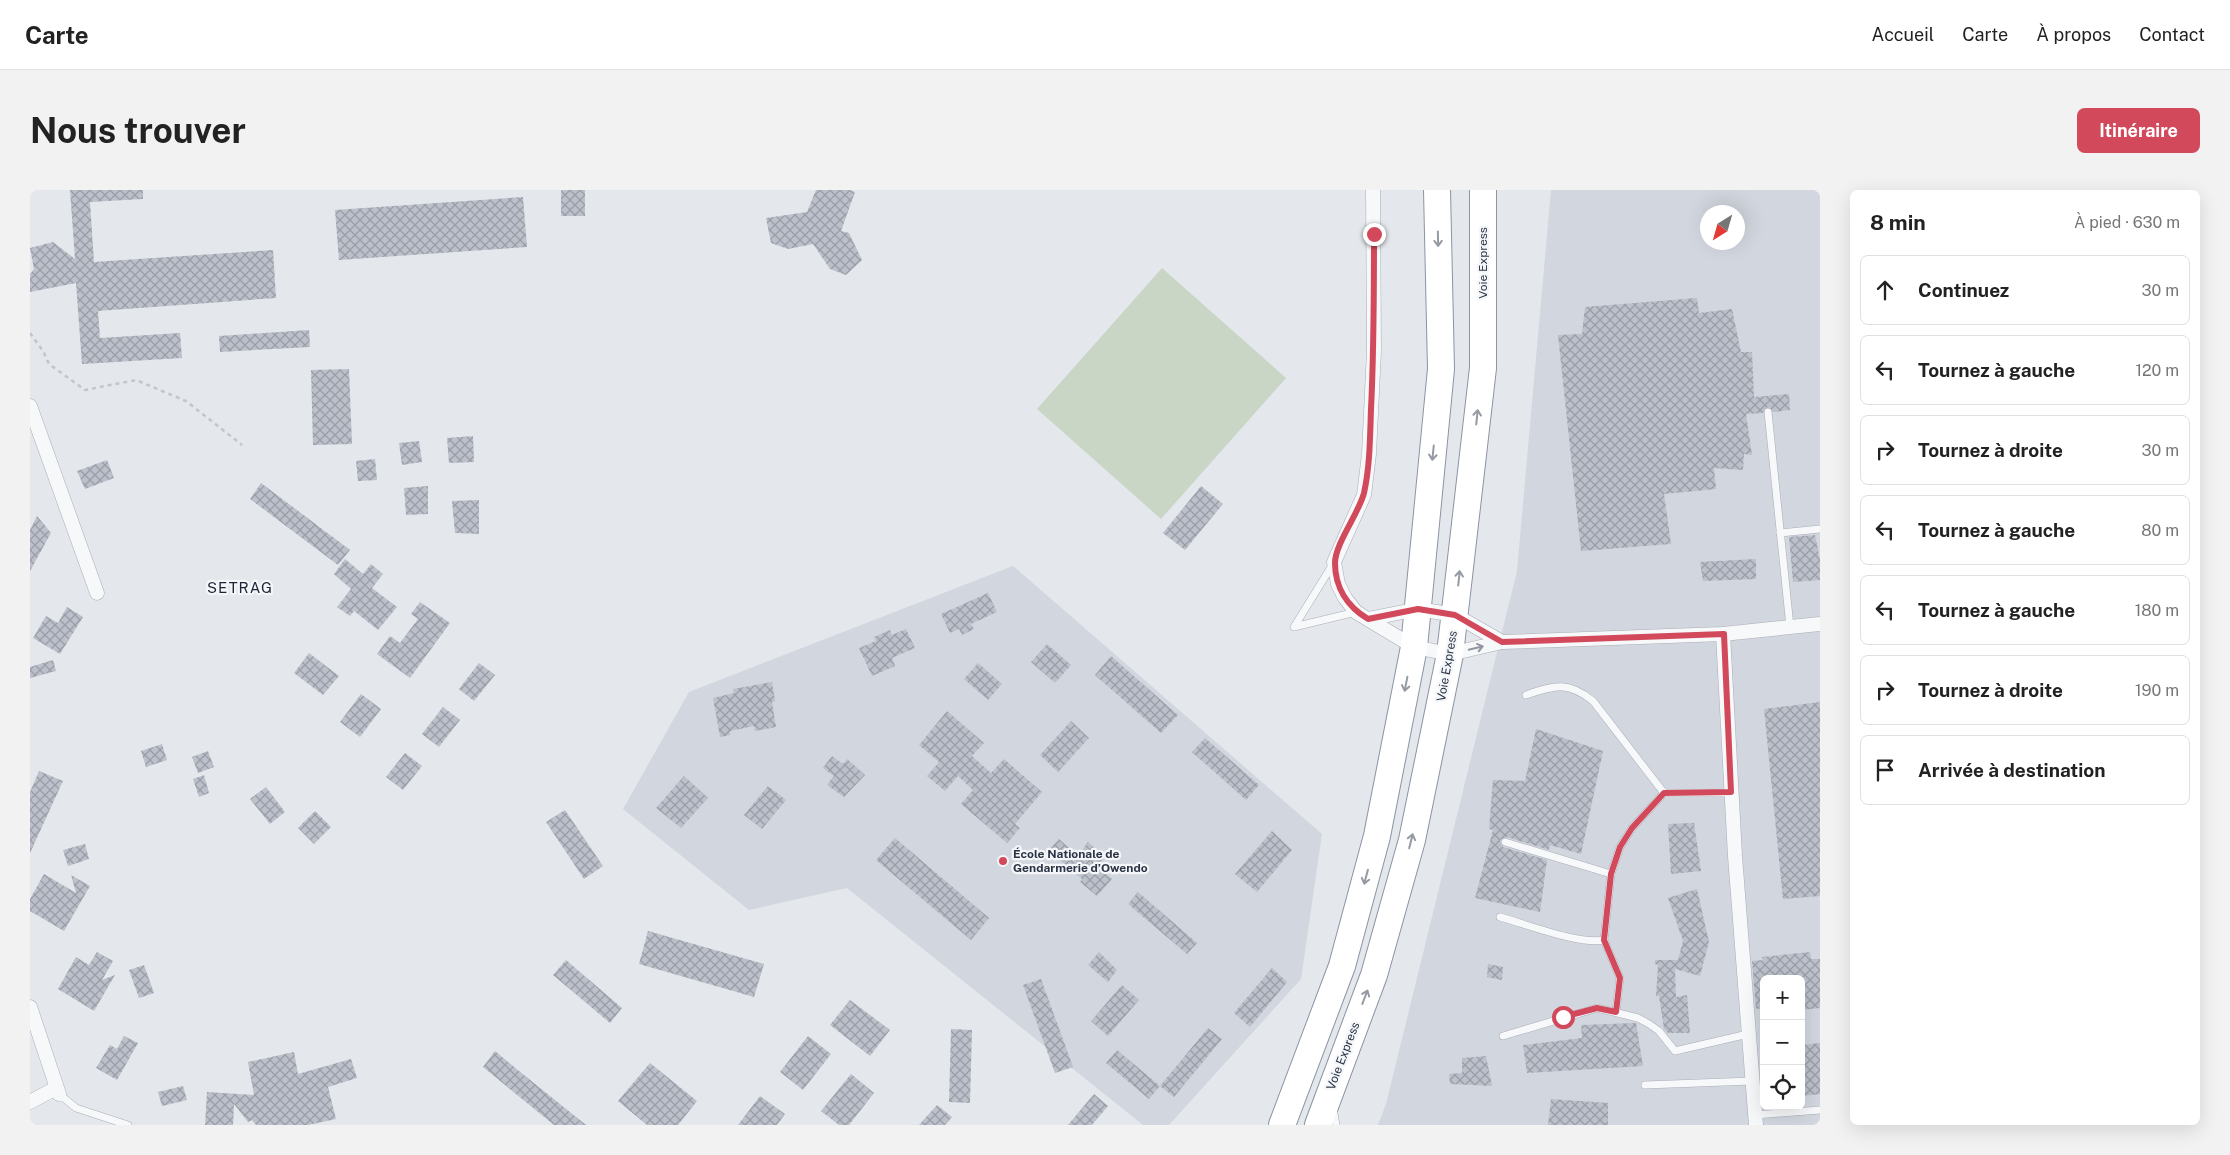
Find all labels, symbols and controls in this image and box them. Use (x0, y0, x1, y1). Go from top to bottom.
text: Carte (25, 21, 89, 49)
text: Accueil (1872, 24, 1934, 45)
text: Carte (1962, 24, 2008, 45)
text: À propos (2036, 24, 2111, 45)
text: Contact (2139, 24, 2205, 45)
button: Itinéraire (2077, 108, 2200, 153)
text: Nous trouver (30, 110, 246, 151)
north arrow (1700, 205, 1745, 250)
text: 8 min (1870, 210, 1926, 235)
text: À pied · 630 m (2074, 213, 2180, 232)
route end (1363, 223, 1386, 246)
street label: Voie Express (1476, 227, 1490, 299)
one-way arrow (1433, 230, 1443, 246)
icon: ahead (1871, 276, 1899, 304)
text: Continuez (1918, 279, 2009, 301)
text: 30 m (2142, 281, 2179, 300)
icon: left (1871, 356, 1899, 384)
text: Tournez à gauche (1918, 359, 2075, 381)
text: 120 m (2135, 361, 2179, 380)
one-way arrow (1472, 409, 1482, 425)
icon: right (1871, 436, 1899, 464)
text: Tournez à droite (1918, 439, 2063, 461)
text: 30 m (2142, 441, 2179, 460)
one-way arrow (1428, 445, 1438, 461)
icon: left (1871, 516, 1899, 544)
text: Tournez à gauche (1918, 519, 2075, 541)
text: 80 m (2141, 521, 2179, 540)
one-way arrow (1454, 571, 1464, 587)
district label: SETRAG (207, 579, 273, 596)
icon: left (1871, 596, 1899, 624)
text: Tournez à gauche (1918, 599, 2075, 621)
text: 180 m (2135, 601, 2179, 620)
street label: Voie Express (1434, 630, 1460, 702)
one-way arrow (1467, 643, 1483, 652)
one-way arrow (1401, 676, 1411, 692)
icon: right (1871, 676, 1899, 704)
text: Tournez à droite (1918, 679, 2063, 701)
text: 190 m (2135, 681, 2179, 700)
icon: arrive (1871, 756, 1899, 784)
text: Arrivée à destination (1918, 759, 2106, 781)
one-way arrow (1407, 834, 1416, 850)
place label: École Nationale de Gendarmerie d’Owendo (1013, 847, 1148, 875)
marker: École Nationale de Gendarmerie d’Owendo (997, 855, 1009, 867)
one-way arrow (1361, 869, 1370, 885)
map controls (1760, 975, 1805, 1110)
button: + (1760, 975, 1805, 1020)
one-way arrow (1361, 990, 1370, 1005)
route start (1552, 1006, 1575, 1029)
street label: Voie Express (1324, 1020, 1362, 1092)
button: − (1760, 1020, 1805, 1065)
button: locate (1760, 1065, 1805, 1110)

